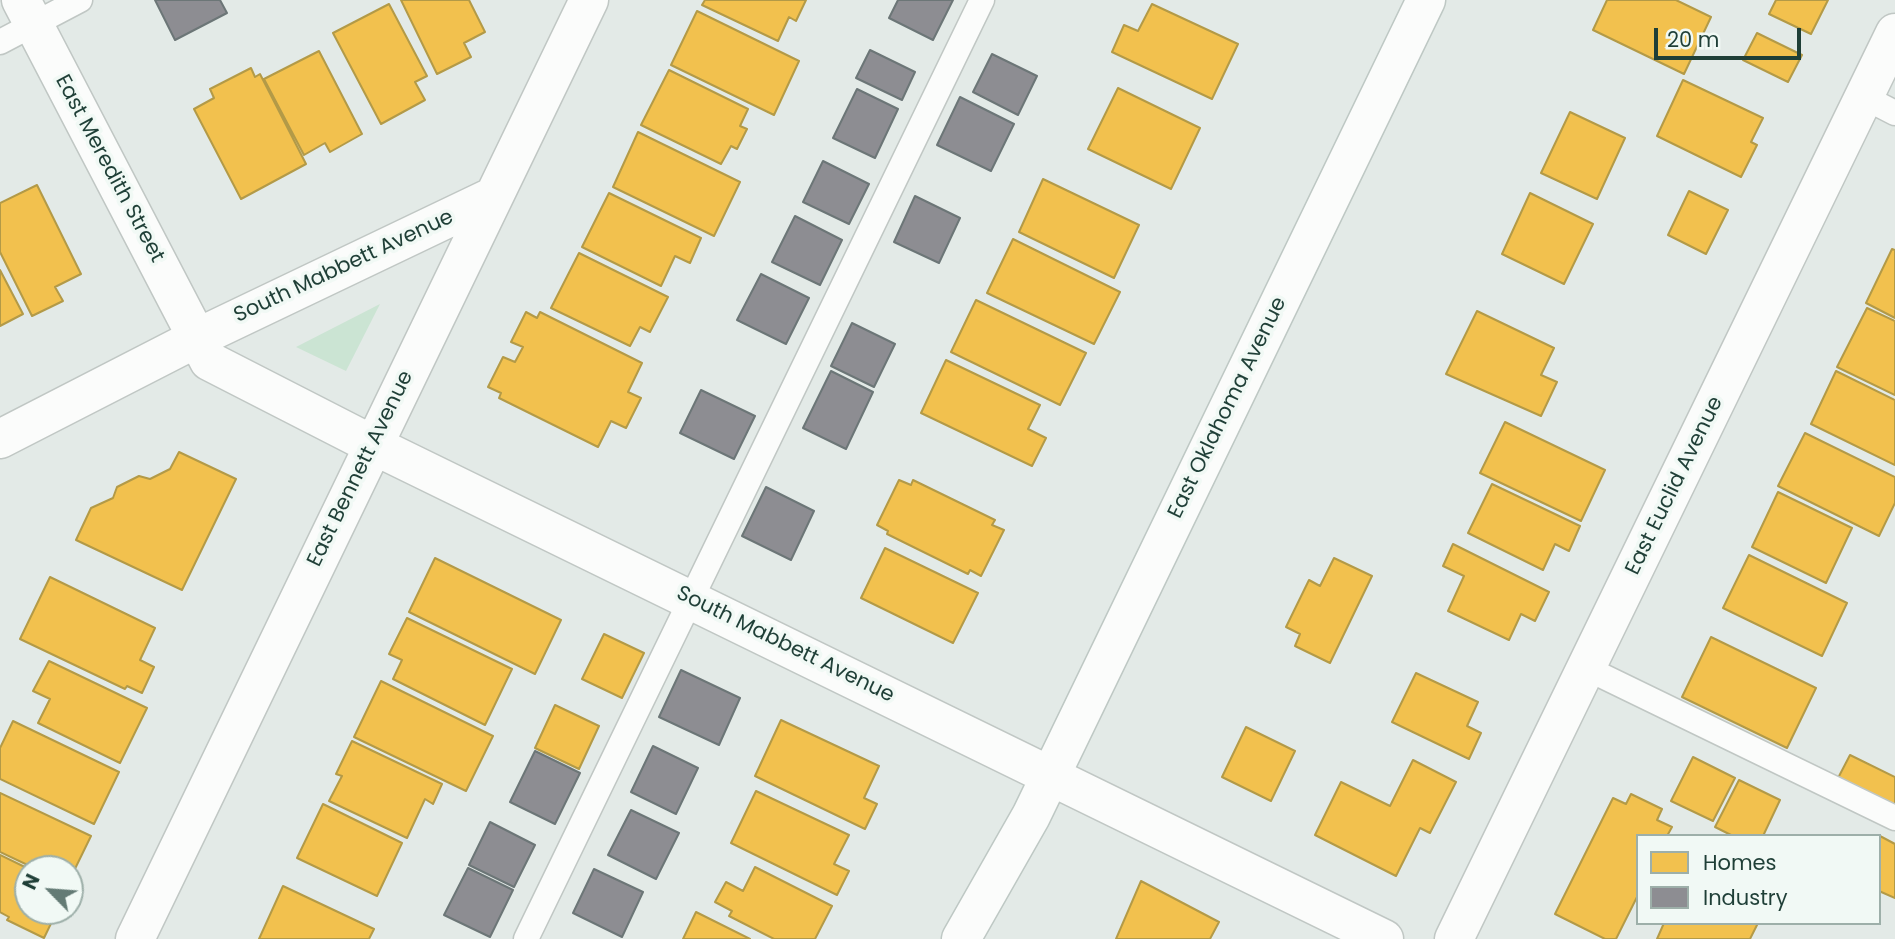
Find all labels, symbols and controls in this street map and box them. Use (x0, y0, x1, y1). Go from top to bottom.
scale bar (1657, 14, 1804, 58)
text: 20 m (1667, 25, 1720, 54)
street label: East Meredith Street (49, 71, 169, 267)
street label: South Mabbett Avenue (230, 205, 458, 329)
street label: East Oklahoma Avenue (1163, 293, 1293, 523)
street label: East Bennett Avenue (303, 367, 419, 571)
street label: East Euclid Avenue (1621, 393, 1729, 579)
street label: South Mabbett Avenue (672, 581, 898, 709)
legend (1636, 834, 1881, 925)
text: Homes (1703, 848, 1777, 877)
north arrow (14, 855, 84, 925)
text: N (16, 870, 47, 894)
text: Industry (1703, 883, 1788, 912)

